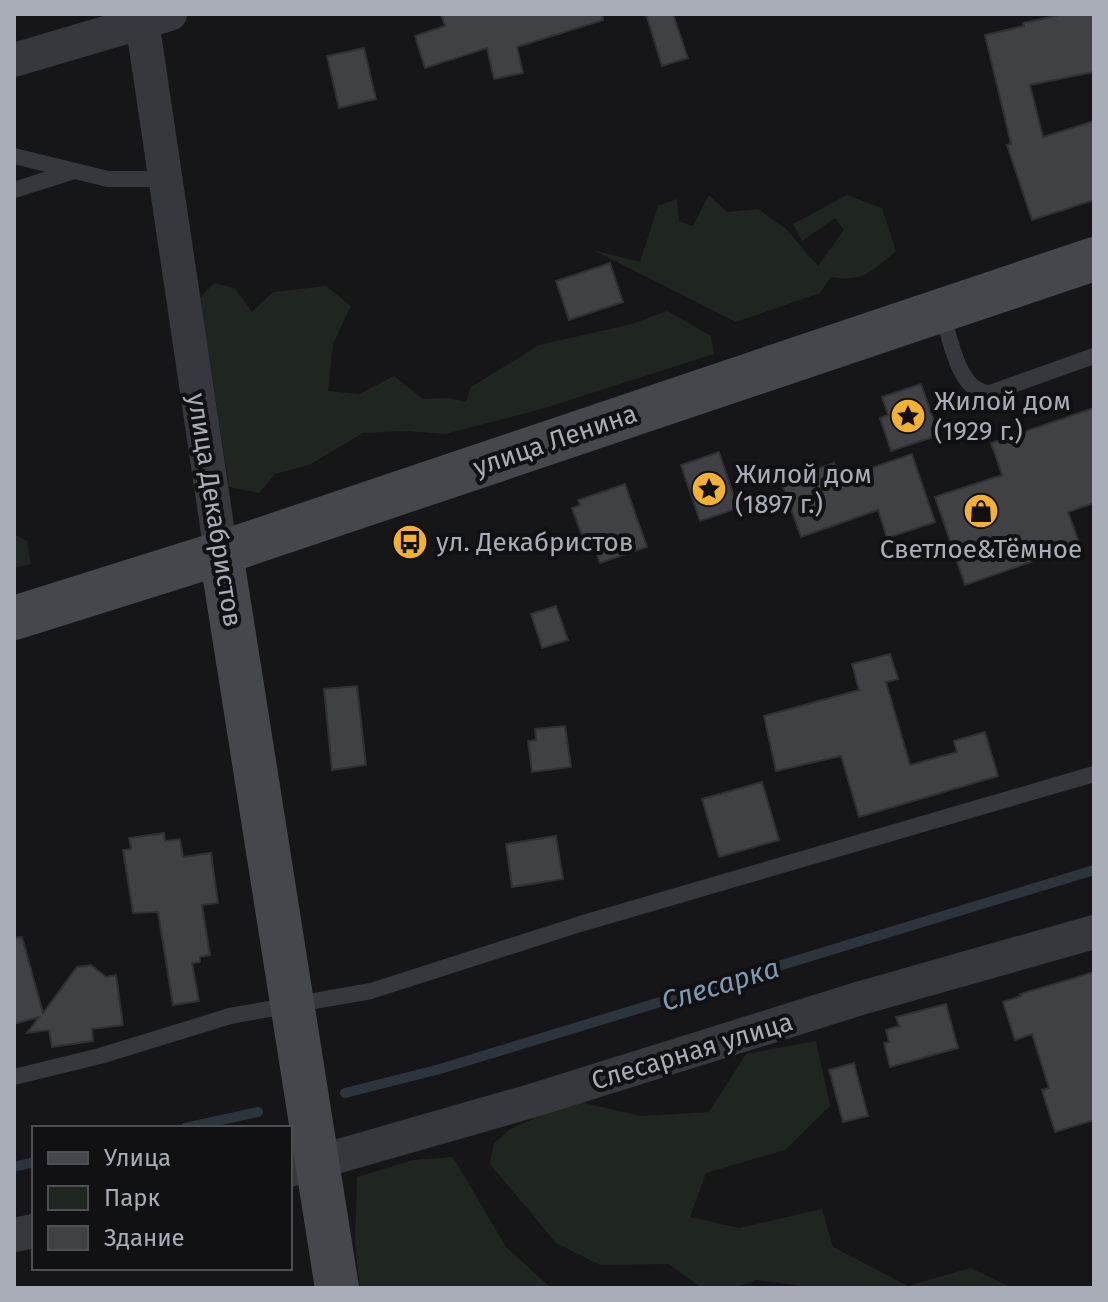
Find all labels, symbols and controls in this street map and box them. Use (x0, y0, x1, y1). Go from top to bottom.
place label: Жилой дом (1929 г.) (934, 386, 1071, 447)
street label: улица Декабристов (181, 391, 248, 629)
place icon: Жилой дом (1929 г.) (889, 397, 927, 435)
street label: улица Ленина (469, 398, 641, 483)
place label: Жилой дом (1897 г.) (735, 459, 872, 520)
place icon: Жилой дом (1897 г.) (690, 470, 728, 508)
shop icon: Светлое&Тёмное (962, 492, 1000, 530)
bus stop icon: ул. Декабристов (391, 523, 429, 561)
place label: ул. Декабристов (436, 527, 633, 558)
place label: Светлое&Тёмное (880, 534, 1082, 565)
water label: Слесарка (657, 951, 783, 1018)
street label: Слесарная улица (588, 1006, 796, 1097)
legend (32, 1126, 292, 1270)
text: Улица (104, 1144, 171, 1172)
text: Парк (104, 1184, 161, 1212)
text: Здание (104, 1224, 185, 1252)

